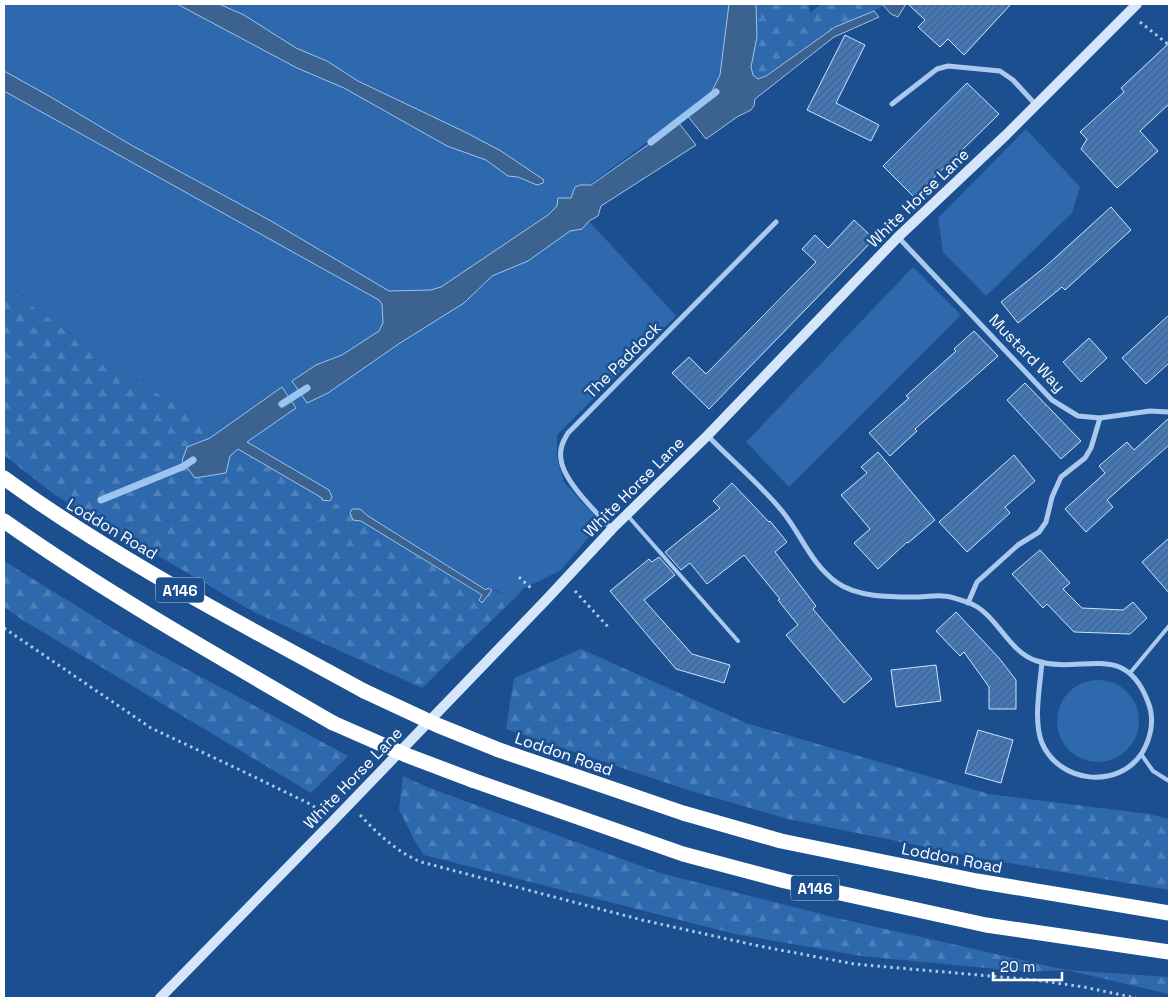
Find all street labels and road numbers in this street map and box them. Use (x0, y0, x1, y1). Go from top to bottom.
street label: White Horse Lane (863, 144, 973, 252)
street label: Mustard Way (984, 309, 1070, 397)
street label: The Paddock (580, 317, 666, 403)
street label: White Horse Lane (579, 432, 689, 542)
street label: Loddon Road (63, 494, 161, 564)
road number: A146 (156, 578, 204, 602)
street label: White Horse Lane (299, 723, 407, 833)
street label: Loddon Road (512, 727, 616, 781)
street label: Loddon Road (900, 838, 1004, 878)
road number: A146 (791, 876, 839, 900)

